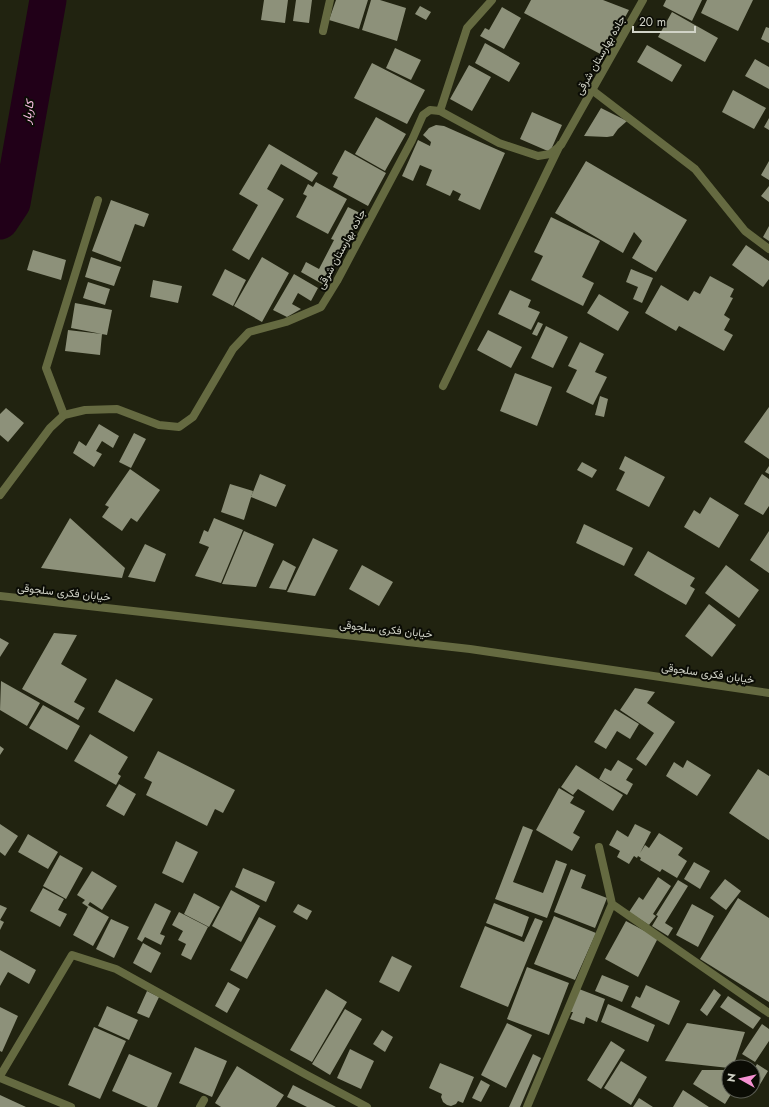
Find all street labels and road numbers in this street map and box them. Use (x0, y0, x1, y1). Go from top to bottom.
street label: جاده بهارستان شرقی (571, 12, 629, 98)
street label: جاده بهارستان شرقی (312, 206, 370, 292)
street label: خیابان فکری سلجوقی (17, 579, 111, 605)
street label: خیابان فکری سلجوقی (339, 616, 433, 642)
street label: خیابان فکری سلجوقی (660, 659, 756, 687)

